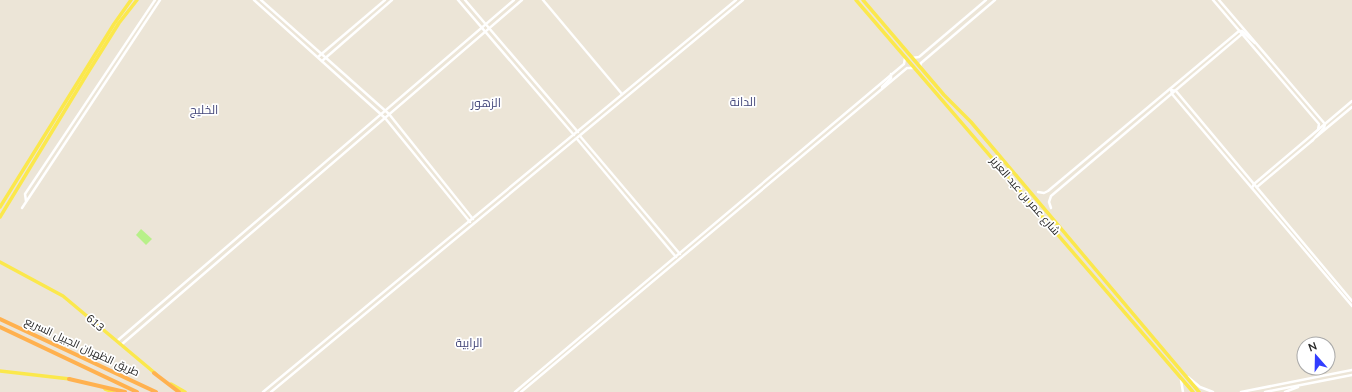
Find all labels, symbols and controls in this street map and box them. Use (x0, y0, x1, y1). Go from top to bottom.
district label: الدانة (730, 94, 756, 110)
district label: الزهور (470, 95, 501, 111)
district label: الخليج (190, 102, 218, 118)
street label: شارع عمر بن عبد العزيز (986, 153, 1063, 238)
street label: 613 (83, 311, 107, 335)
street label: طريق الظهران الجبيل السريع (22, 314, 142, 380)
district label: الرابية (455, 335, 483, 351)
north arrow (1296, 336, 1336, 376)
text: N (1306, 339, 1319, 356)

